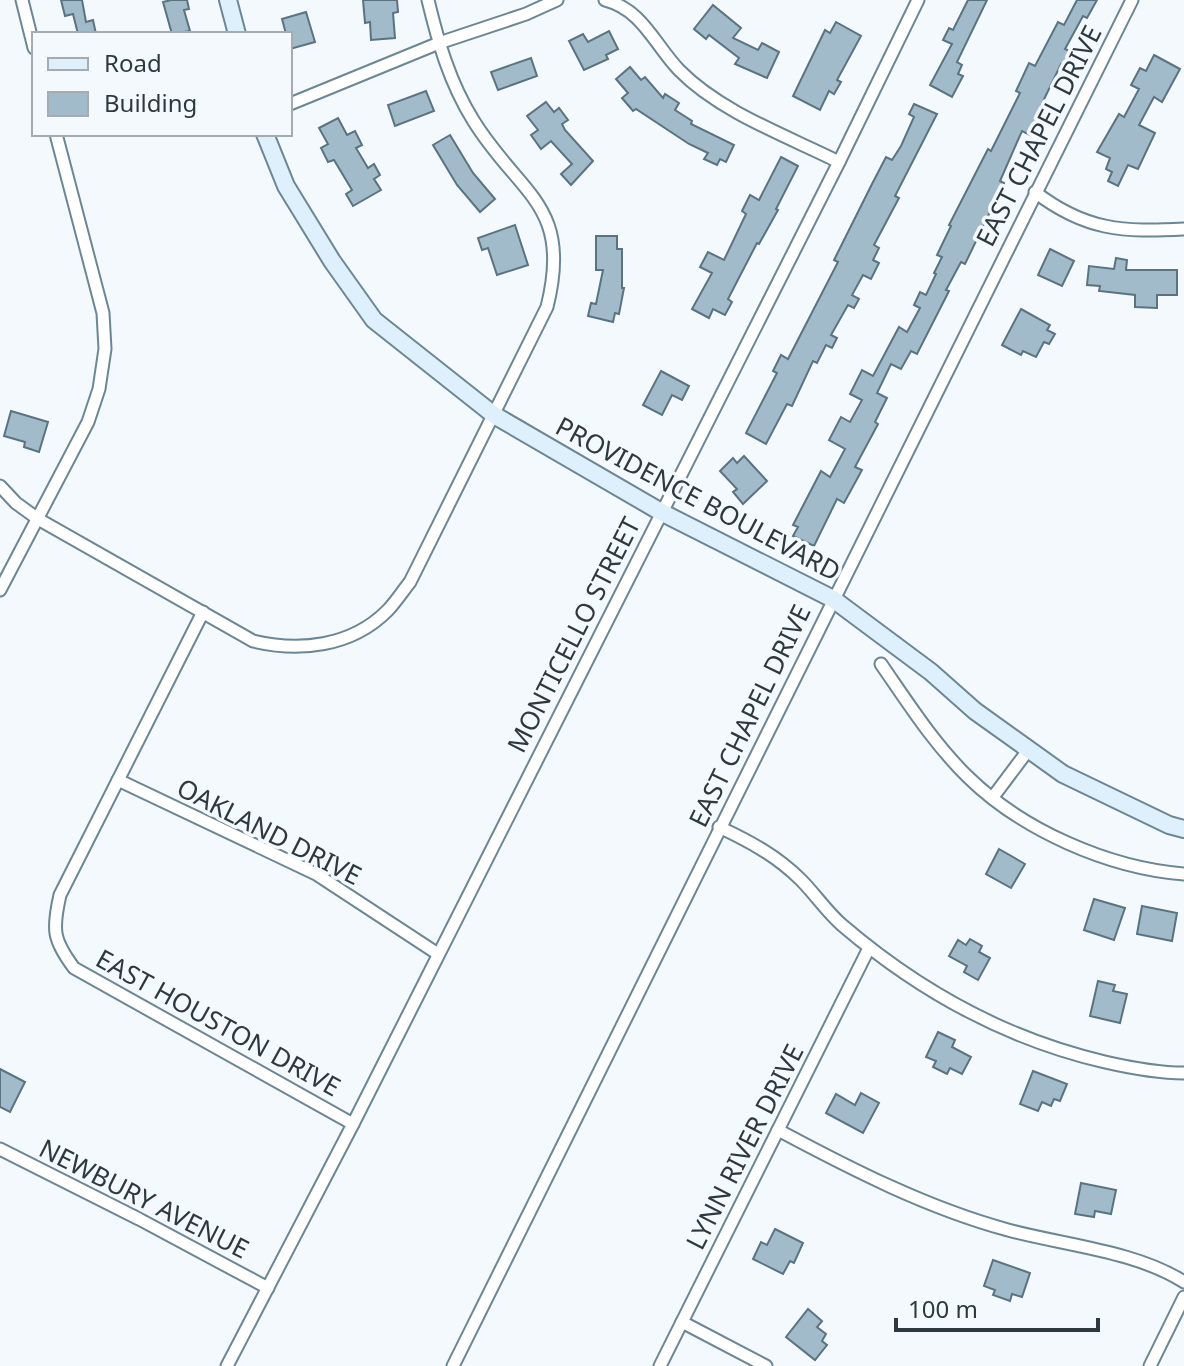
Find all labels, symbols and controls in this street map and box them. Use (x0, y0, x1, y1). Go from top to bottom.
street label: EAST CHAPEL DRIVE (967, 19, 1109, 252)
legend (32, 32, 292, 136)
text: Road (104, 46, 162, 79)
text: Building (104, 86, 197, 119)
street label: PROVIDENCE BOULEVARD (550, 408, 847, 589)
street label: MONTICELLO STREET (498, 510, 648, 758)
street label: EAST CHAPEL DRIVE (680, 598, 819, 833)
street label: OAKLAND DRIVE (171, 769, 368, 893)
street label: EAST HOUSTON DRIVE (90, 940, 347, 1104)
street label: LYNN RIVER DRIVE (677, 1038, 811, 1255)
street label: NEWBURY AVENUE (33, 1130, 255, 1267)
scale bar (896, 1282, 1098, 1332)
text: 100 m (908, 1292, 978, 1325)

